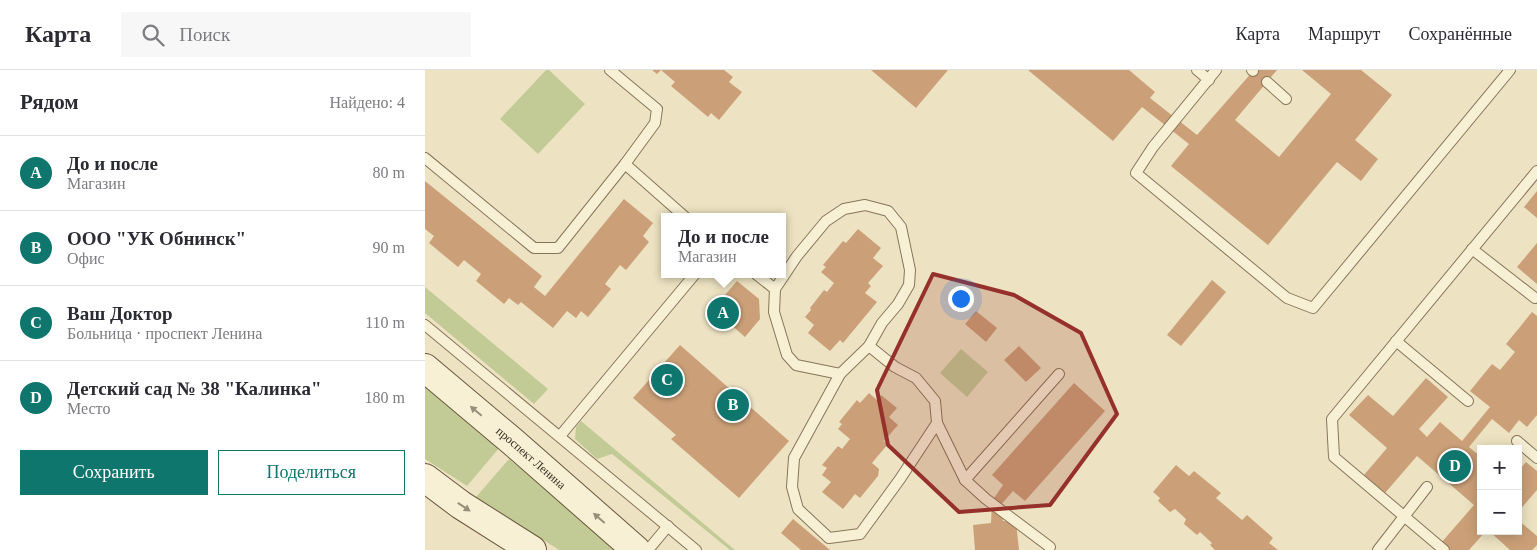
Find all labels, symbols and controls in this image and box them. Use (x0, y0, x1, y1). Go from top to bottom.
search box (121, 12, 471, 57)
text: Карта (25, 21, 91, 47)
icon: search (139, 21, 167, 49)
text: Поиск (179, 24, 230, 45)
text: Карта (1235, 24, 1280, 44)
text: Маршрут (1308, 24, 1380, 44)
text: Сохранённые (1408, 24, 1512, 44)
text: Рядом (20, 90, 79, 114)
text: Найдено: 4 (330, 94, 405, 111)
text: До и после (67, 153, 158, 174)
text: A (30, 164, 42, 181)
text: 80 m (373, 164, 405, 181)
text: Магазин (67, 175, 125, 192)
popup (661, 213, 786, 278)
text: До и после (678, 226, 769, 247)
text: ООО "УК Обнинск" (67, 228, 246, 249)
text: B (31, 239, 41, 256)
text: 90 m (373, 239, 405, 256)
text: Магазин (678, 248, 736, 265)
text: Офис (67, 250, 105, 267)
your location (948, 286, 974, 312)
pin: A (707, 294, 739, 332)
text: Ваш Доктор (67, 303, 173, 324)
text: C (30, 314, 42, 331)
text: 110 m (365, 314, 405, 331)
text: Больница · проспект Ленина (67, 325, 262, 342)
pin: C (651, 361, 683, 399)
text: Детский сад № 38 "Калинка" (67, 378, 321, 399)
pin: B (717, 386, 749, 424)
text: D (30, 389, 42, 406)
text: 180 m (365, 389, 405, 406)
text: Место (67, 400, 110, 417)
one-way arrow (470, 406, 483, 417)
street label: проспект Ленина (493, 424, 569, 492)
map controls (1477, 445, 1522, 535)
button: + (1477, 445, 1522, 490)
pin: D (1439, 447, 1471, 485)
button: Сохранить (20, 450, 208, 495)
button: Поделиться (218, 450, 405, 495)
button: − (1477, 490, 1522, 535)
one-way arrow (457, 502, 471, 512)
one-way arrow (594, 512, 606, 524)

